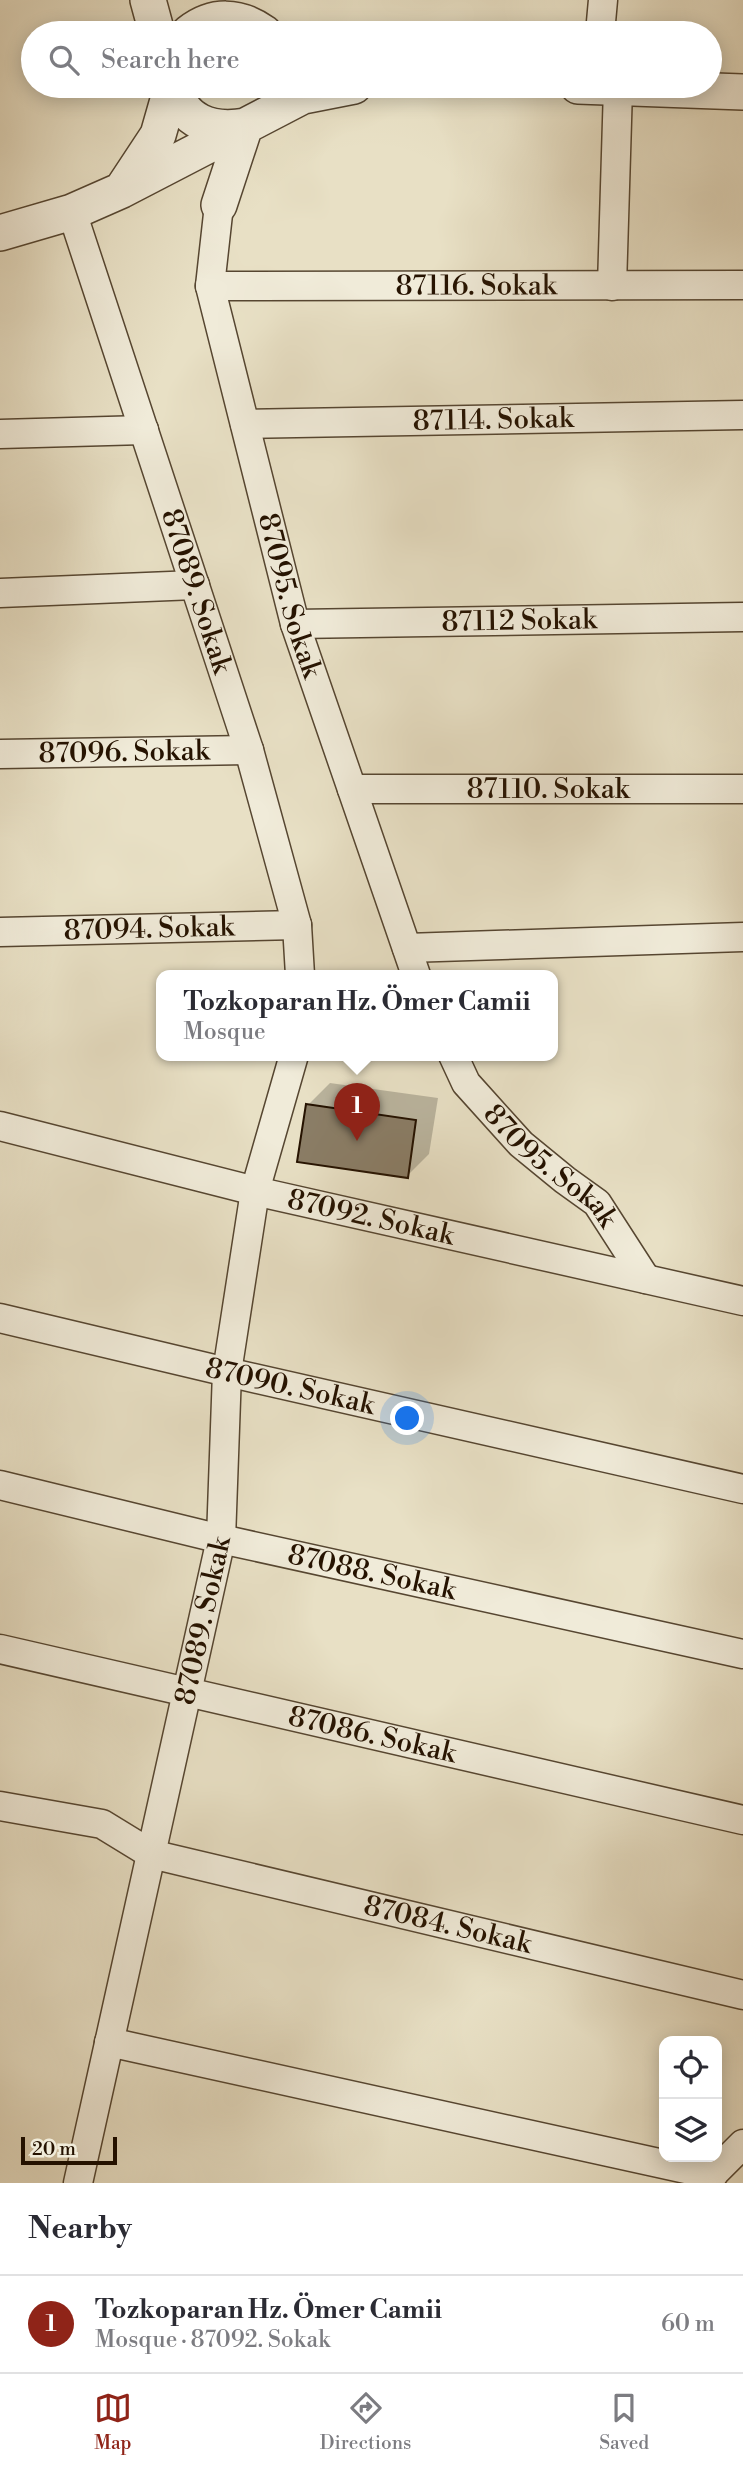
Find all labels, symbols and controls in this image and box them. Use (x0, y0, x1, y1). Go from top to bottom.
search box (21, 21, 722, 98)
icon: search (45, 41, 83, 79)
text: Search here (101, 44, 240, 76)
street label: 87116. Sokak (395, 268, 558, 303)
street label: 87114. Sokak (412, 401, 575, 438)
street label: 87089. Sokak (153, 504, 241, 679)
street label: 87095. Sokak (250, 509, 330, 684)
street label: 87112 Sokak (441, 602, 598, 639)
street label: 87096. Sokak (38, 733, 211, 771)
street label: 87110. Sokak (467, 772, 631, 807)
street label: 87094. Sokak (63, 909, 236, 948)
popup (156, 970, 558, 1061)
text: Tozkoparan Hz. Ömer Camii (183, 986, 531, 1018)
text: Mosque (183, 1018, 266, 1046)
pin: 1 (334, 1083, 380, 1141)
street label: 87095. Sokak (476, 1097, 626, 1235)
street label: 87092. Sokak (284, 1181, 459, 1253)
street label: 87090. Sokak (202, 1350, 379, 1423)
your location (390, 1401, 424, 1435)
street label: 87089. Sokak (167, 1532, 239, 1708)
street label: 87088. Sokak (284, 1537, 461, 1608)
street label: 87086. Sokak (285, 1698, 461, 1771)
street label: 87084. Sokak (360, 1888, 536, 1962)
map controls (659, 2036, 722, 2162)
button: locate (659, 2036, 722, 2099)
button: layers (659, 2099, 722, 2162)
scale bar (21, 2134, 117, 2166)
text: 20 m (32, 2137, 76, 2161)
text: Nearby (28, 2210, 132, 2248)
text: Tozkoparan Hz. Ömer Camii (95, 2294, 442, 2326)
text: 1 (45, 2310, 57, 2338)
text: 60 m (661, 2310, 715, 2338)
text: Mosque · 87092. Sokak (95, 2326, 330, 2354)
tab: Map (94, 2389, 132, 2455)
tab: Directions (320, 2389, 411, 2455)
tab: Saved (599, 2389, 649, 2455)

